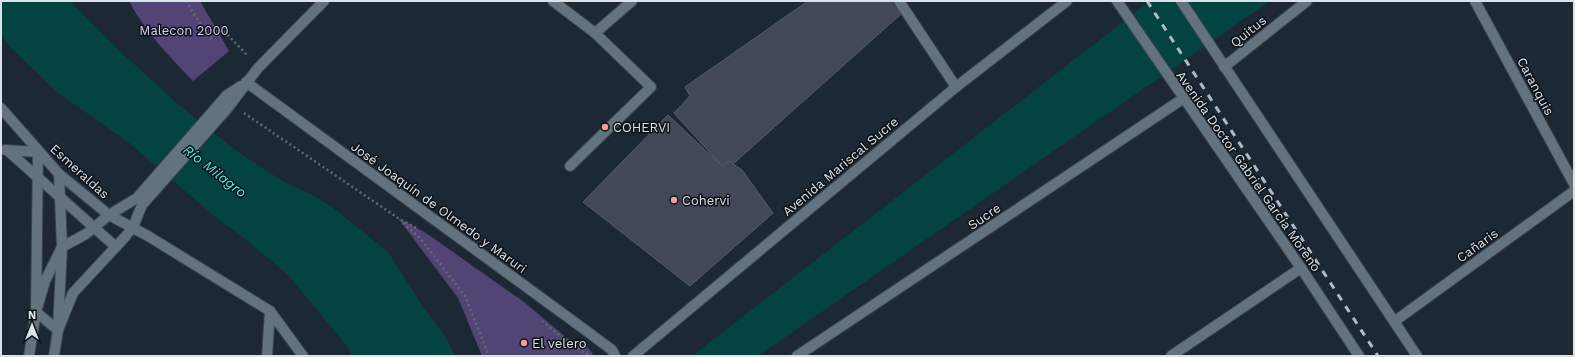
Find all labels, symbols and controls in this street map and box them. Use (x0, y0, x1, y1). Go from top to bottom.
street label: Quitus (1227, 12, 1269, 50)
park label: Malecon 2000 (139, 23, 229, 38)
street label: Caranquis (1514, 55, 1557, 118)
street label: Avenida Doctor Gabriel García Moreno (1173, 68, 1324, 275)
street label: Avenida Mariscal Sucre (779, 114, 901, 219)
place label: COHERVI (613, 120, 670, 135)
marker: COHERVI (600, 122, 610, 132)
street label: José Joaquín de Olmedo y Maruri (348, 139, 529, 276)
street label: Esmeraldas (47, 141, 112, 202)
water label: Río Milagro (180, 141, 250, 201)
place label: Cohervi (682, 193, 730, 208)
marker: Cohervi (669, 195, 679, 205)
street label: Sucre (965, 200, 1003, 233)
street label: Cañaris (1454, 225, 1501, 265)
north arrow (12, 305, 52, 345)
text: N (28, 309, 36, 322)
place label: El velero (532, 336, 587, 351)
marker: El velero (519, 338, 529, 348)

